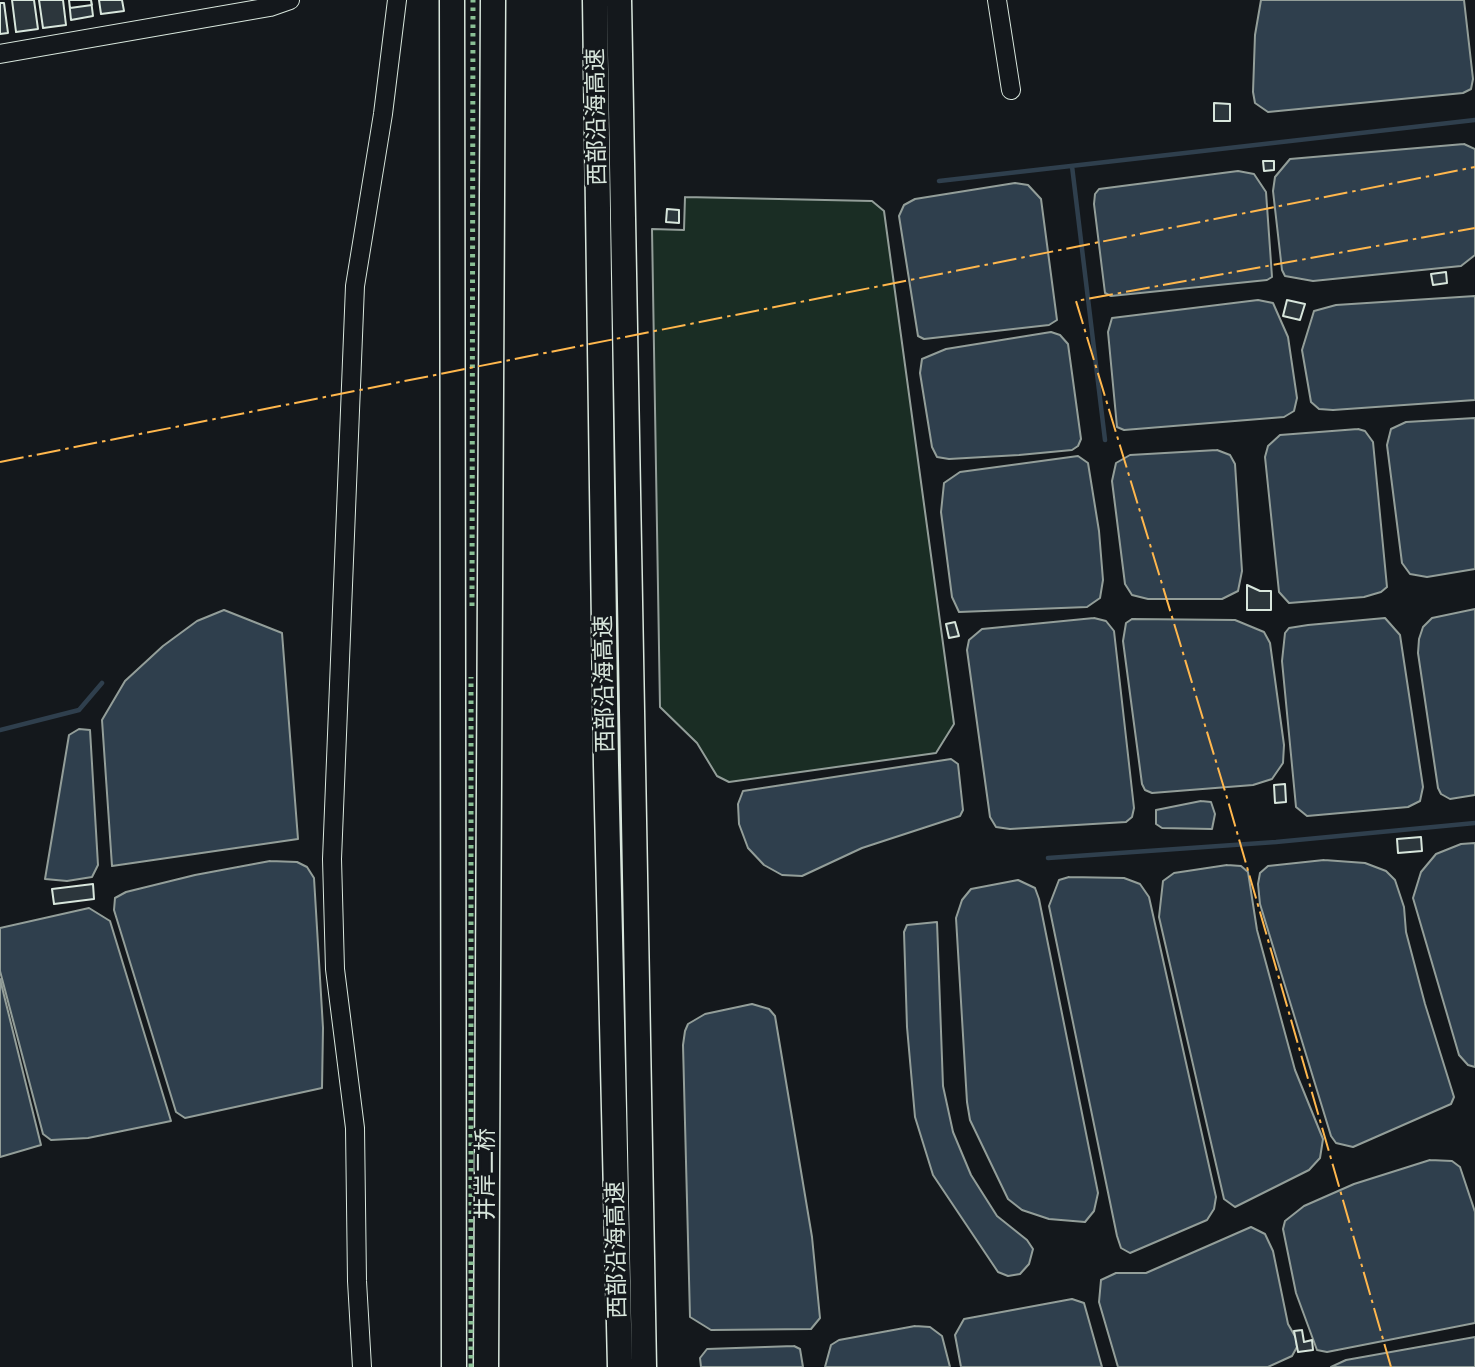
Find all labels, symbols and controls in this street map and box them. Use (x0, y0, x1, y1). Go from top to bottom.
street label: 西部沿海高速 (582, 48, 612, 186)
street label: 西部沿海高速 (590, 615, 620, 753)
street label: 井岸二桥 (472, 1128, 500, 1220)
street label: 西部沿海高速 (602, 1181, 632, 1319)

